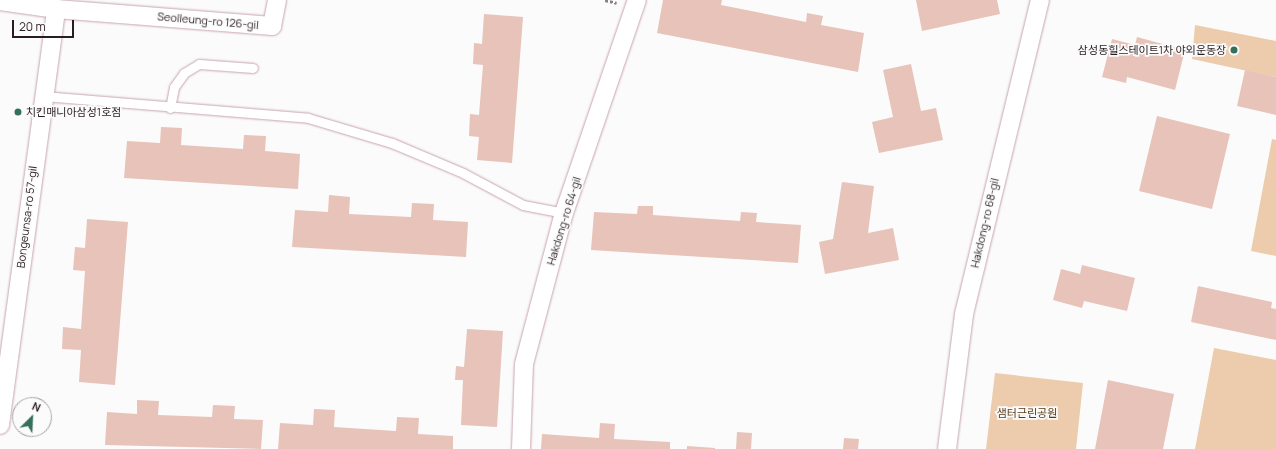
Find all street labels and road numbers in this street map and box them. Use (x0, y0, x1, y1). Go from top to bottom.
street label: Seolleung-ro 126-gil (157, 10, 259, 32)
street label: Bongeunsa-ro 57-gil (14, 165, 40, 269)
street label: Hakdong-ro 64-gil (544, 175, 584, 267)
street label: Hakdong-ro 68-gil (968, 177, 1002, 269)

